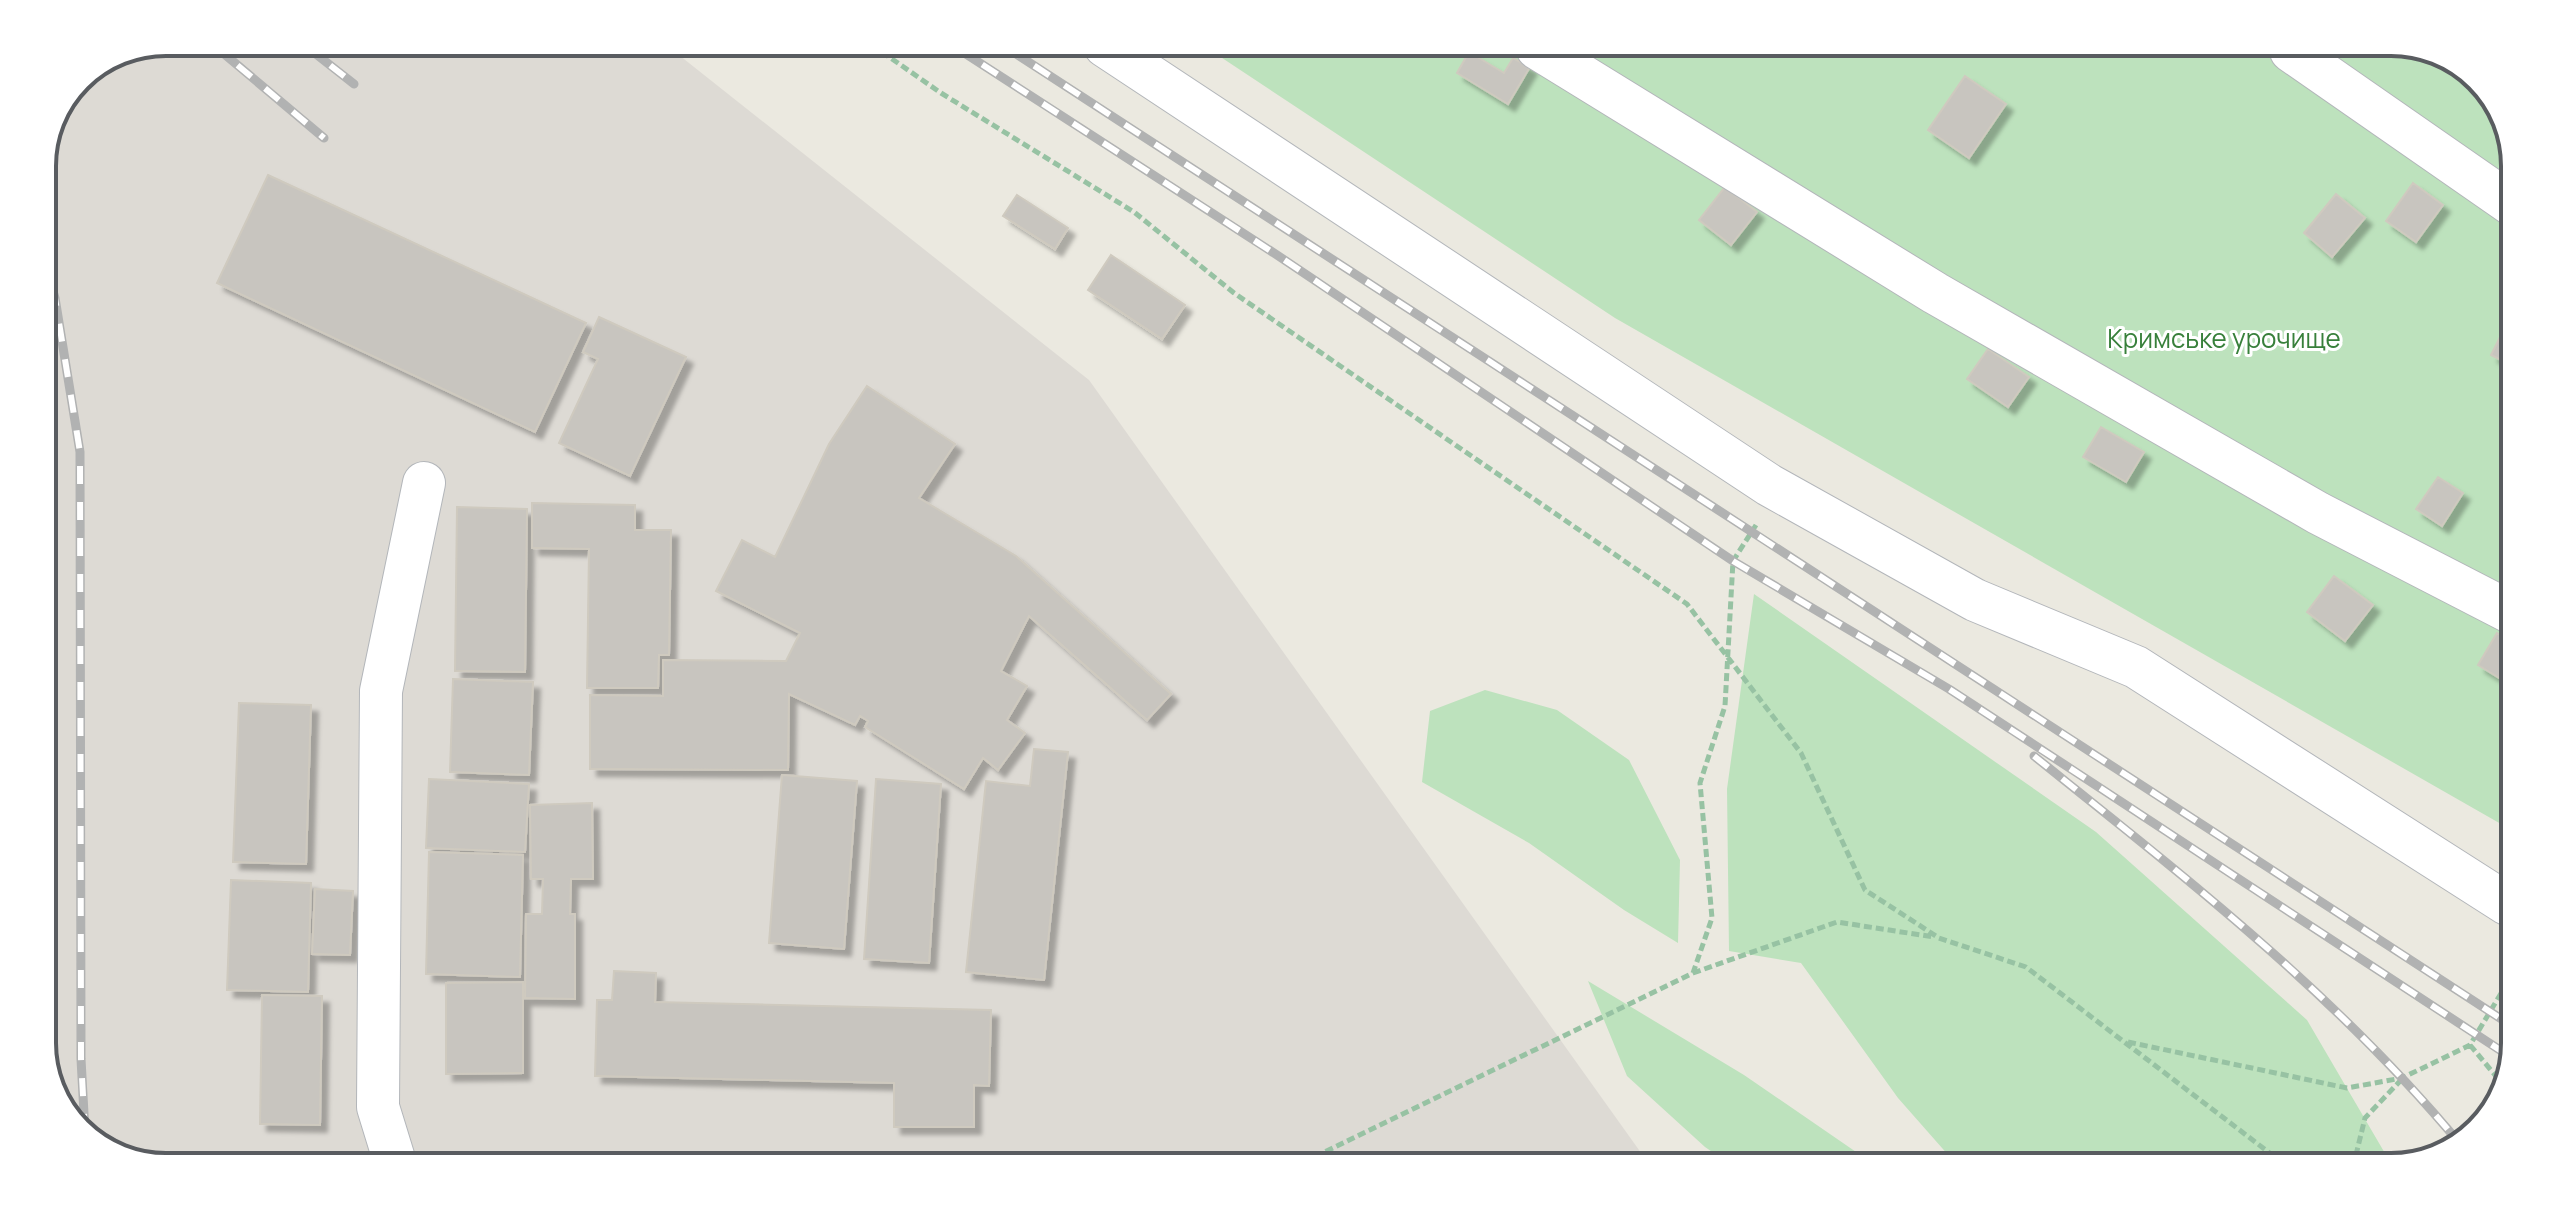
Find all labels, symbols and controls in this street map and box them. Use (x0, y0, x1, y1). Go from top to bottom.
park label: Кримське урочище (2107, 320, 2341, 356)

